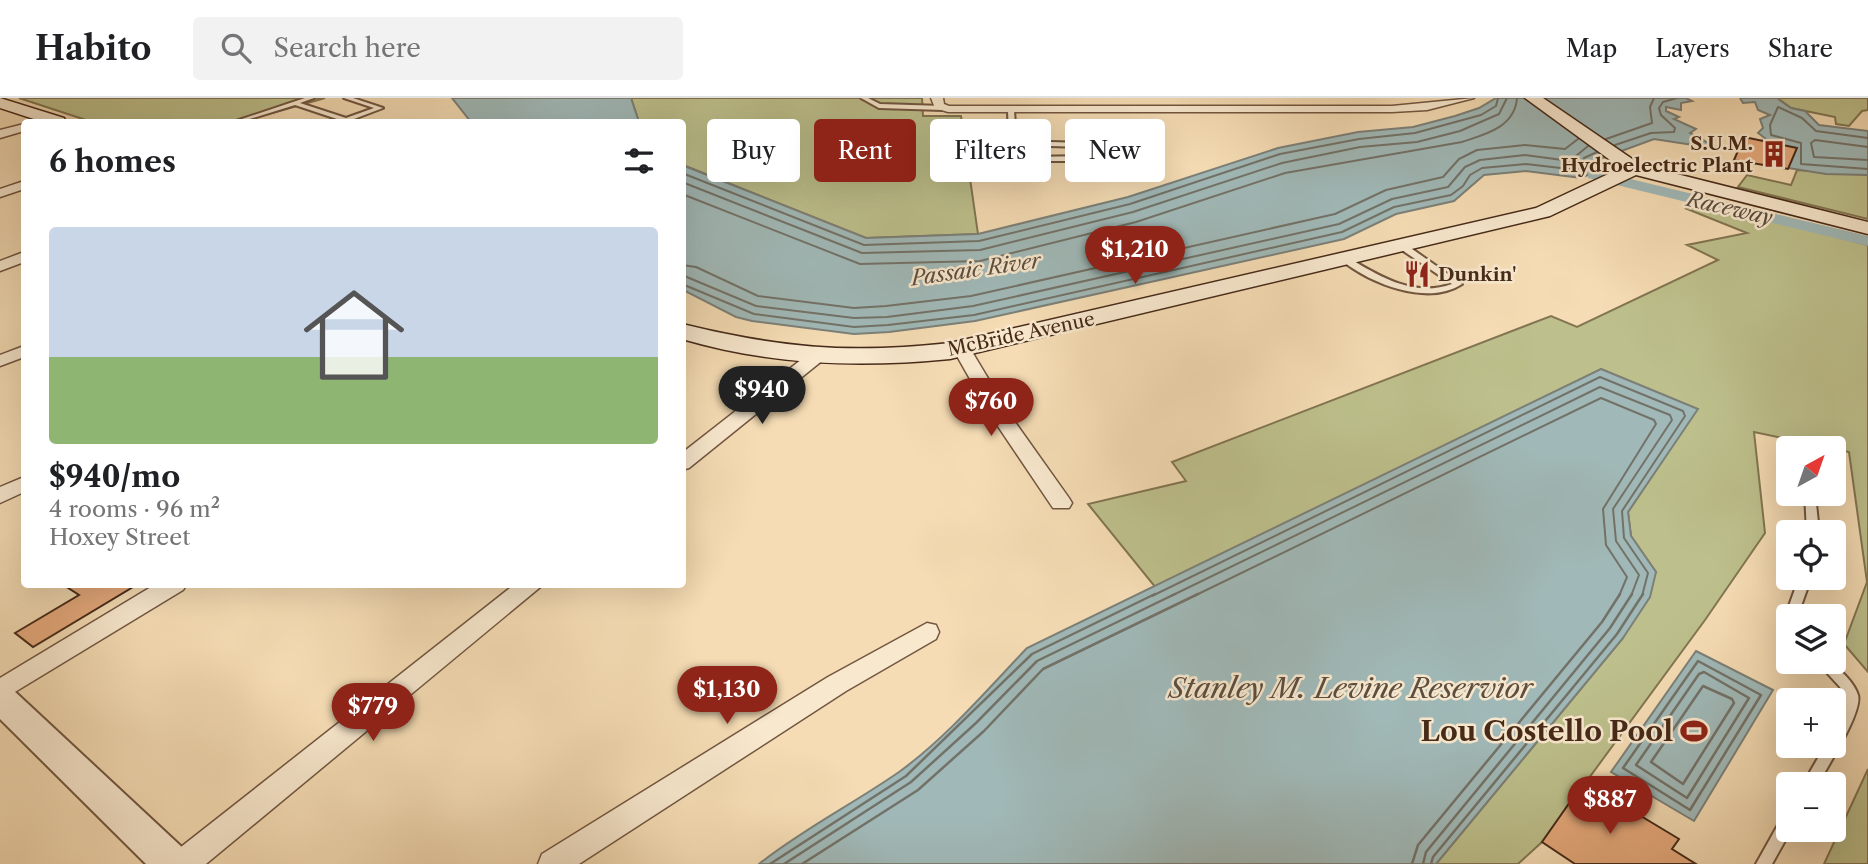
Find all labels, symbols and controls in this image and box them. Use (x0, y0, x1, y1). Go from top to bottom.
search box (193, 17, 683, 80)
text: Habito (35, 28, 151, 69)
icon: search (217, 29, 255, 67)
text: Search here (273, 32, 421, 64)
text: Map (1566, 34, 1617, 63)
text: Layers (1655, 34, 1730, 63)
text: Share (1768, 34, 1833, 63)
chip: Buy (707, 119, 800, 182)
chip: Rent (814, 119, 916, 182)
chip: Filters (930, 119, 1051, 182)
chip: New (1065, 119, 1165, 182)
place label: S.U.M. Hydroelectric Plant (1561, 132, 1753, 177)
building icon: S.U.M. Hydroelectric Plant (1759, 139, 1789, 169)
icon: filters (620, 142, 658, 180)
text: 6 homes (49, 143, 176, 180)
water label: Raceway (1683, 186, 1776, 230)
pin: $1,210 (1078, 226, 1192, 286)
text: $1,210 (1101, 235, 1169, 263)
water label: Passaic River (908, 247, 1044, 291)
restaurant icon: Dunkin' (1402, 259, 1432, 289)
place label: Dunkin' (1438, 263, 1516, 286)
icon: home (291, 272, 417, 398)
street label: McBride Avenue (945, 307, 1097, 361)
pin: $940 (721, 366, 803, 426)
text: $940 (735, 375, 789, 403)
pin: $760 (950, 378, 1032, 438)
text: $760 (965, 387, 1017, 415)
north arrow (1776, 436, 1846, 506)
map controls (1776, 436, 1846, 842)
text: $940/mo (49, 458, 180, 495)
text: 4 rooms · 96 m² (49, 495, 220, 523)
button: locate (1776, 520, 1846, 590)
text: Hoxey Street (49, 523, 190, 551)
button: layers (1776, 604, 1846, 674)
pin: $1,130 (670, 666, 784, 726)
water label: Stanley M. Levine Reservior (1167, 671, 1535, 705)
text: $1,130 (693, 675, 761, 703)
pin: $779 (332, 684, 414, 743)
button: + (1776, 688, 1846, 758)
text: $779 (348, 692, 398, 720)
place label: Lou Costello Pool (1421, 714, 1673, 748)
sports icon: Lou Costello Pool (1679, 716, 1709, 746)
button: − (1776, 772, 1846, 842)
pin: $887 (1569, 776, 1651, 836)
text: $887 (1583, 785, 1637, 813)

